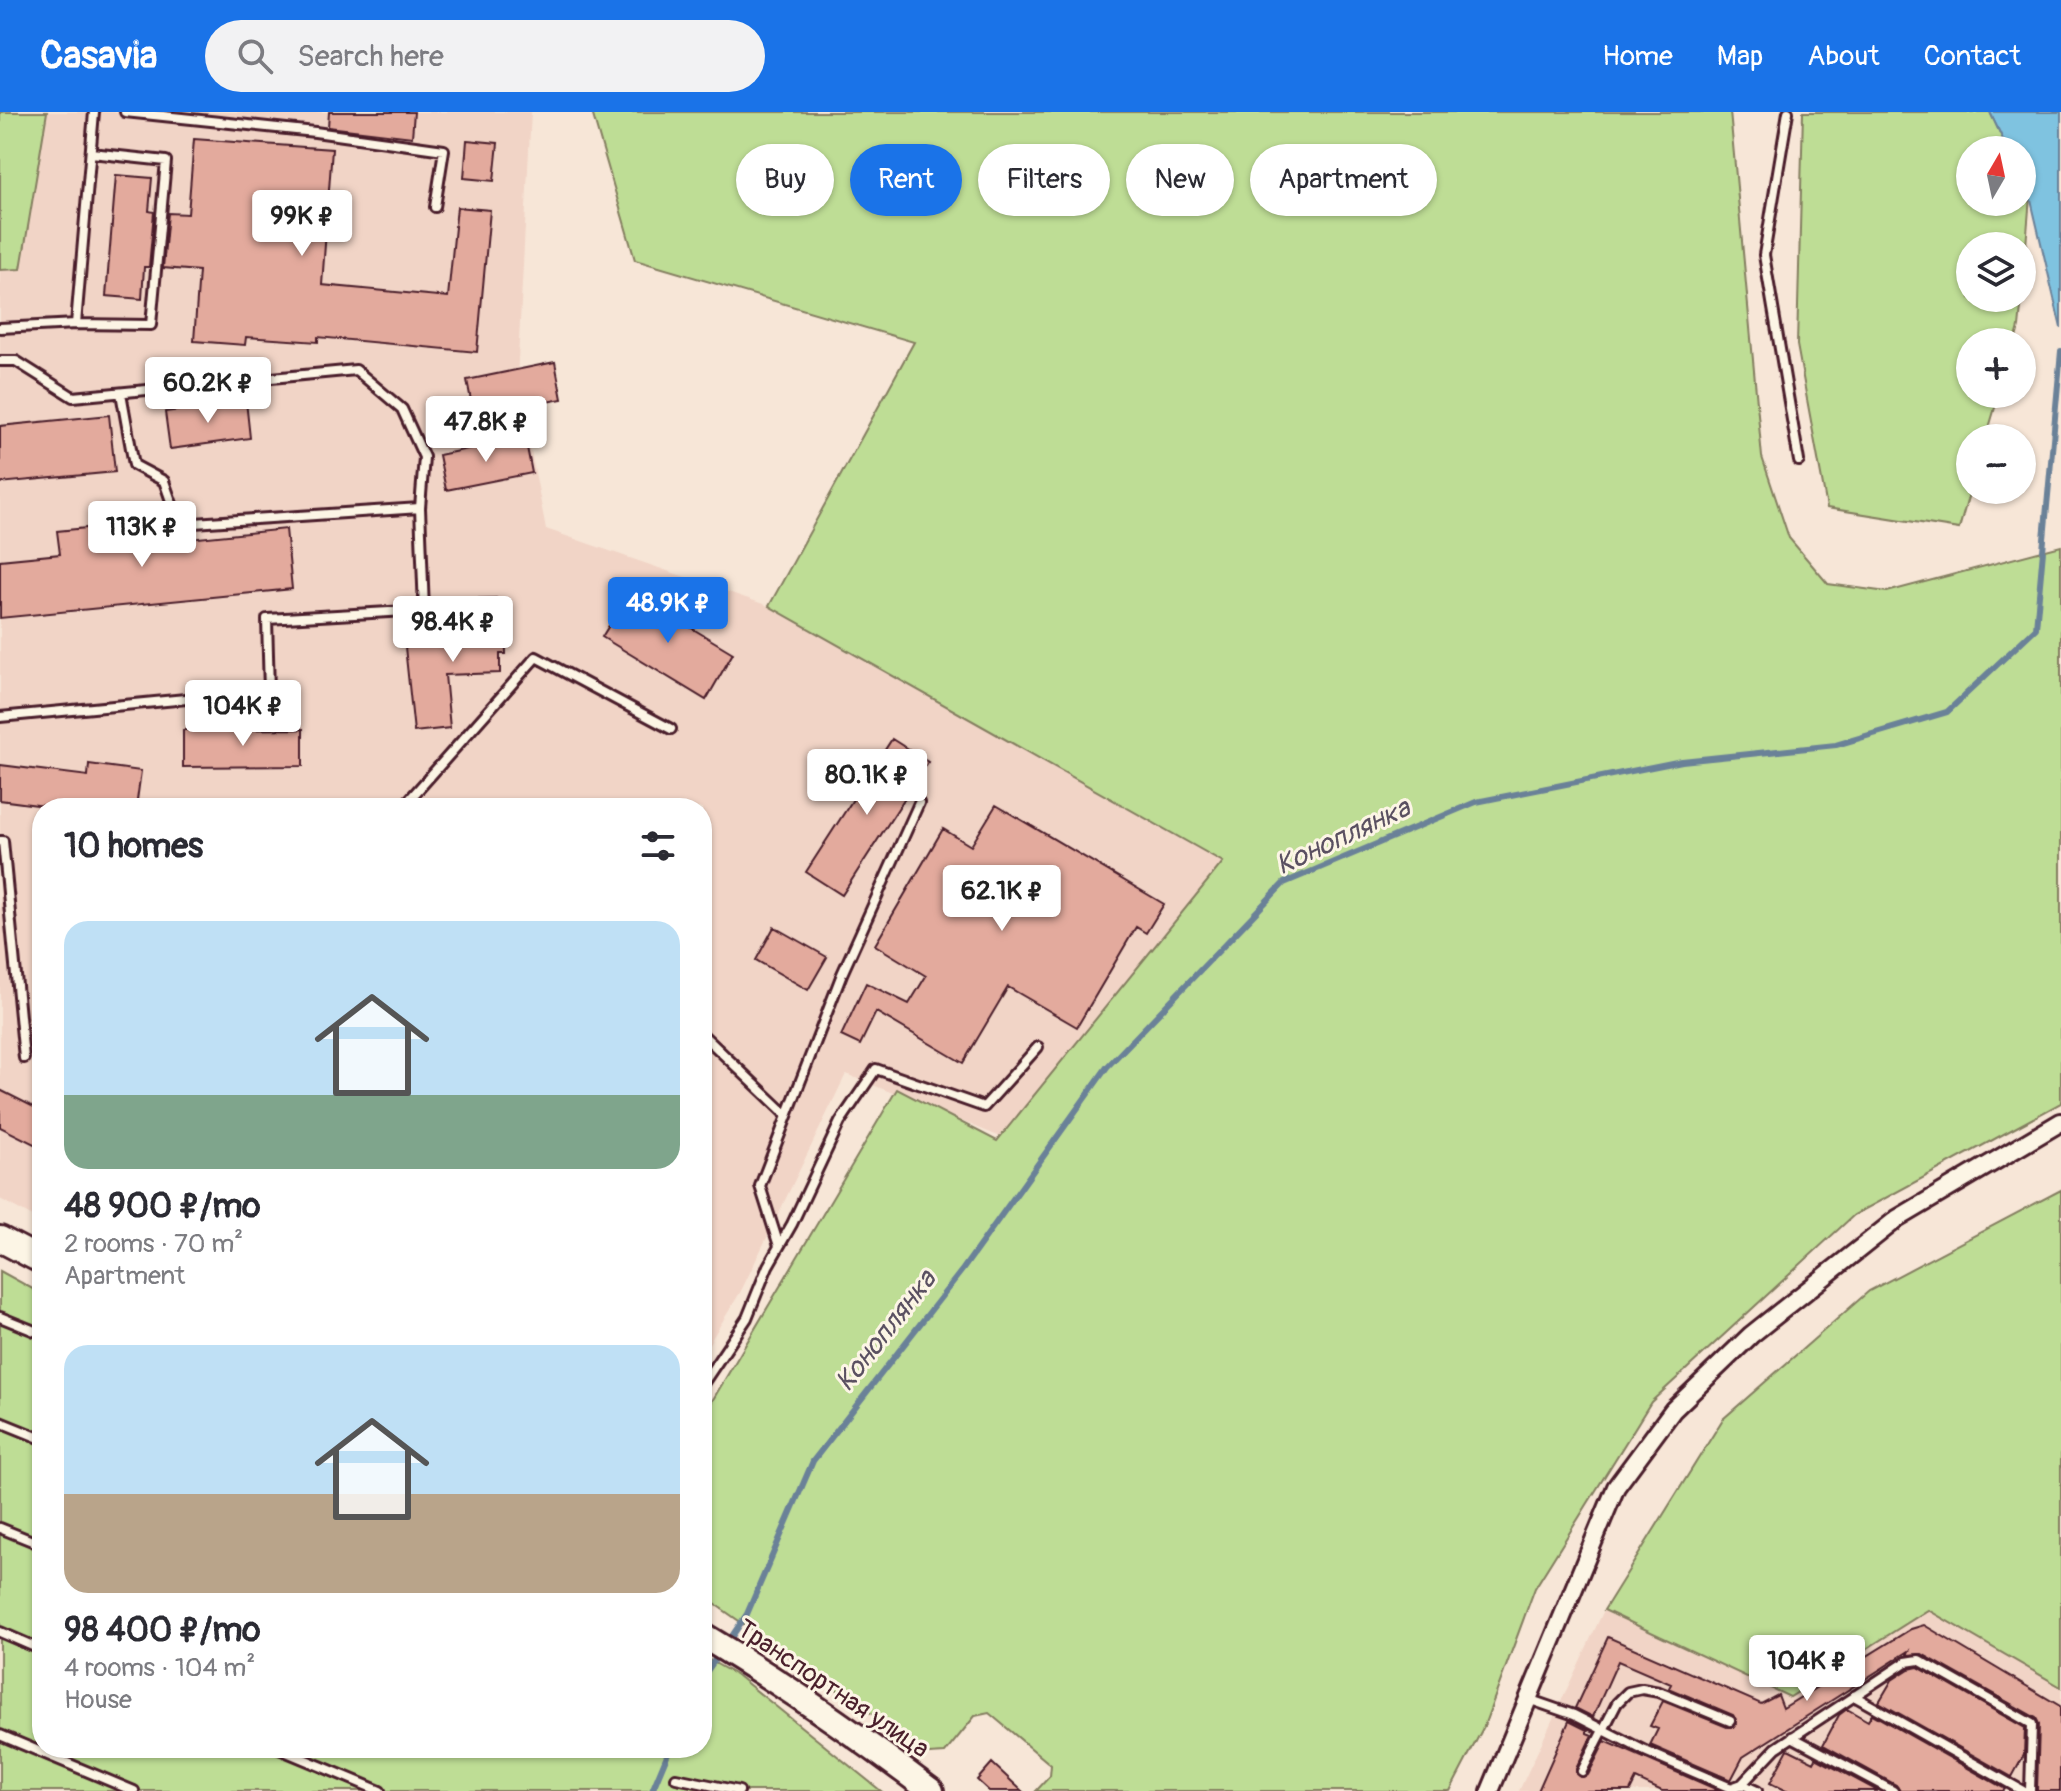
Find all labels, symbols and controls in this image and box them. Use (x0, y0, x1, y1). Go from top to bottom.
search box (205, 20, 765, 92)
text: Casavia (40, 32, 157, 80)
icon: search (233, 34, 277, 78)
text: Search here (297, 38, 444, 75)
text: Home (1602, 39, 1673, 74)
text: Map (1717, 39, 1763, 74)
text: About (1807, 39, 1880, 74)
text: Contact (1924, 39, 2021, 74)
north arrow (1956, 136, 2036, 216)
map controls (1956, 136, 2036, 504)
chip: Buy (736, 144, 834, 216)
chip: Rent (850, 144, 962, 216)
chip: Filters (978, 144, 1110, 216)
chip: New (1126, 144, 1234, 216)
chip: Apartment (1250, 144, 1437, 216)
pin: 99K ₽ (246, 190, 358, 258)
text: 99K ₽ (270, 200, 334, 232)
button: layers (1956, 232, 2036, 312)
button: + (1956, 328, 2036, 408)
pin: 60.2K ₽ (134, 357, 282, 425)
text: 60.2K ₽ (163, 367, 253, 399)
pin: 47.8K ₽ (412, 396, 560, 464)
text: 47.8K ₽ (444, 406, 528, 438)
button: − (1956, 424, 2036, 504)
pin: 113K ₽ (77, 501, 207, 569)
text: 113K ₽ (106, 511, 178, 543)
pin: 48.9K ₽ (594, 577, 742, 645)
text: 48.9K ₽ (626, 587, 710, 619)
pin: 98.4K ₽ (379, 596, 527, 664)
text: 98.4K ₽ (411, 606, 495, 638)
pin: 104K ₽ (178, 680, 308, 748)
text: 104K ₽ (203, 690, 283, 722)
pin: 80.1K ₽ (793, 749, 941, 817)
text: 80.1K ₽ (825, 759, 909, 791)
water label: Коноплянка (1270, 790, 1417, 883)
icon: filters (636, 824, 680, 868)
text: 10 homes (64, 825, 203, 868)
pin: 62.1K ₽ (928, 865, 1076, 933)
text: 62.1K ₽ (961, 875, 1043, 907)
icon: home (300, 973, 444, 1117)
text: 48 900 ₽/mo (64, 1185, 261, 1228)
text: 2 rooms · 70 m² (64, 1228, 243, 1260)
text: Apartment (64, 1260, 185, 1292)
water label: Коноплянка (828, 1262, 945, 1398)
icon: home (300, 1397, 444, 1541)
text: 98 400 ₽/mo (64, 1609, 261, 1652)
street label: Транспортная улица (731, 1613, 935, 1765)
pin: 104K ₽ (1742, 1635, 1872, 1703)
text: 104K ₽ (1767, 1645, 1847, 1677)
text: 4 rooms · 104 m² (64, 1652, 255, 1684)
text: House (64, 1684, 132, 1716)

